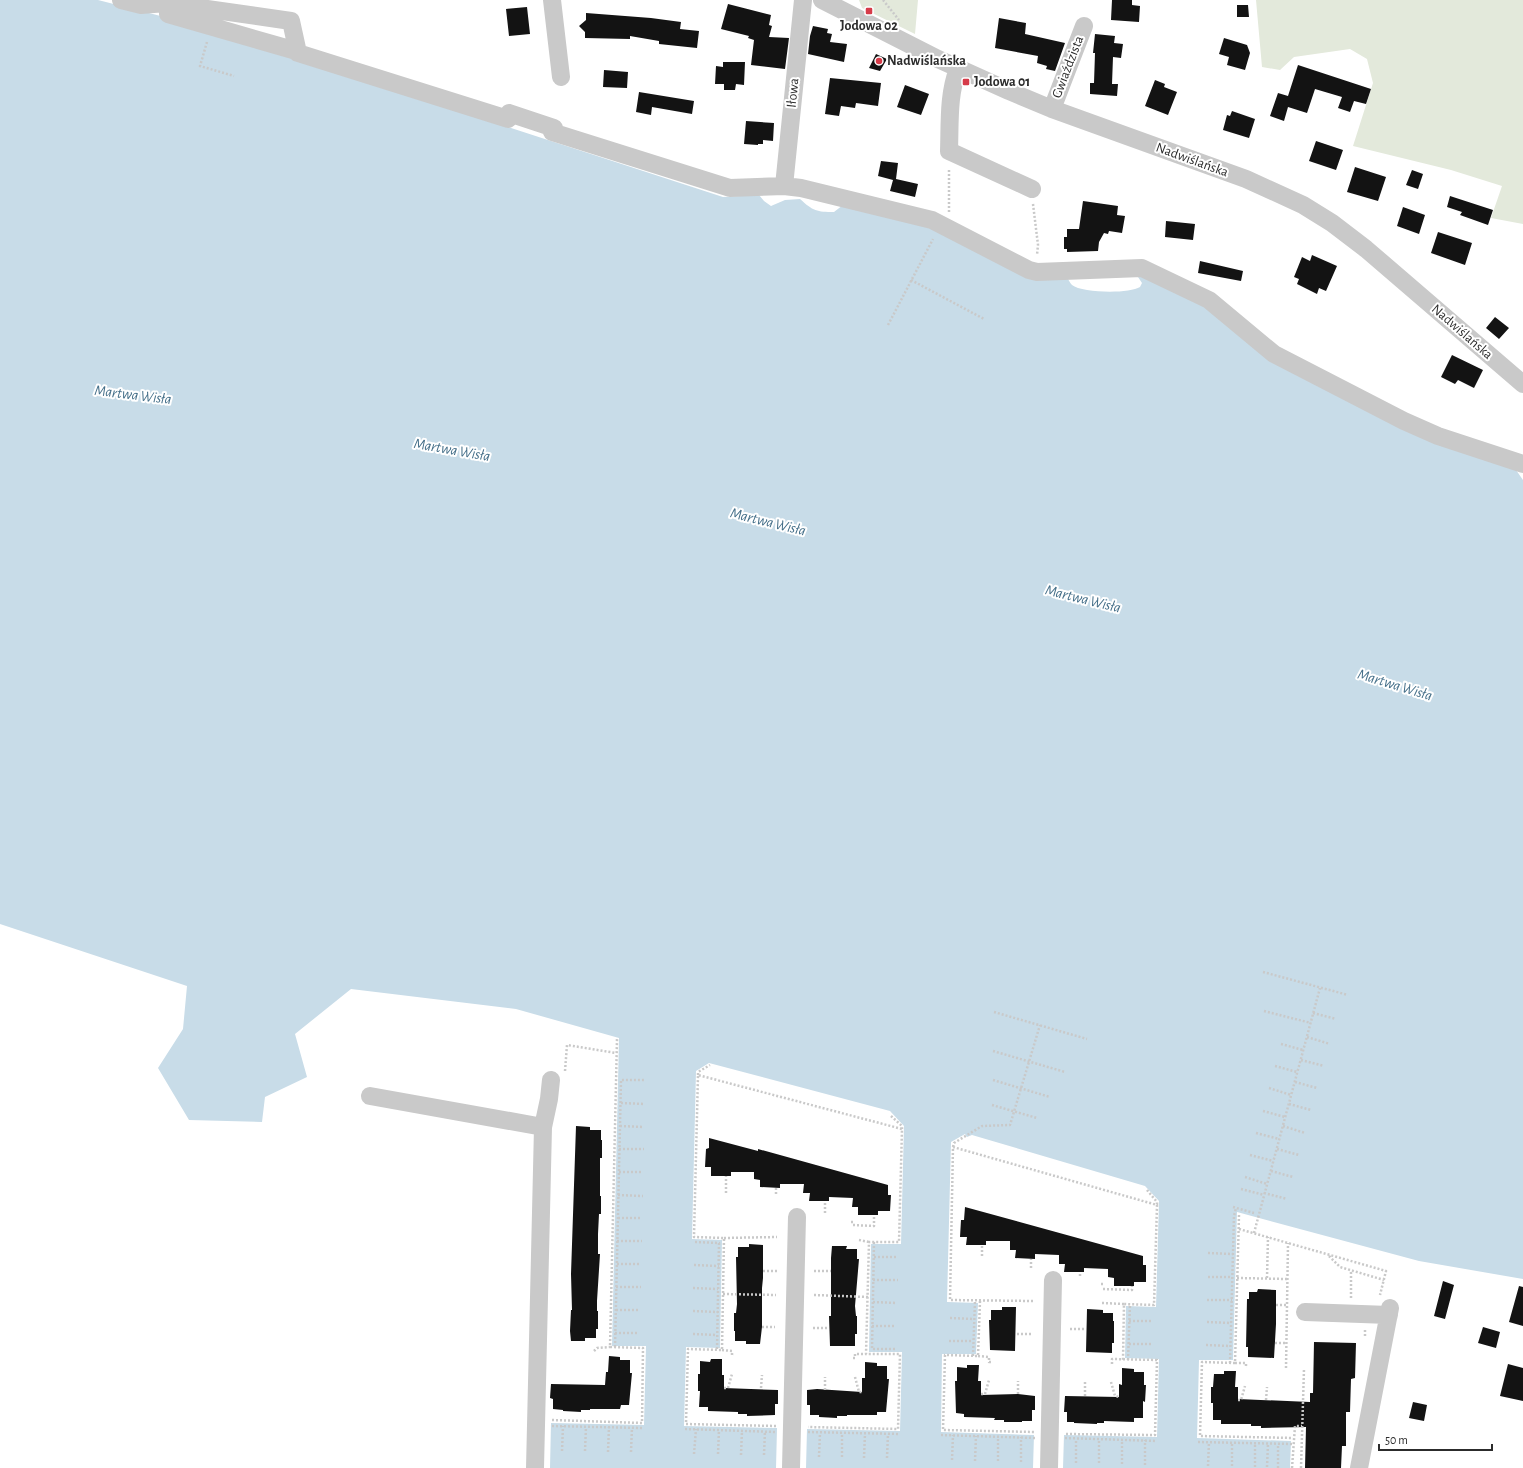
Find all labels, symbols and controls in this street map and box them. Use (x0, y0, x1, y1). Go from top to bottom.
marker: Jodowa 02 (864, 6, 874, 16)
place label: Jodowa 02 (840, 19, 898, 33)
street label: Gwiaździsta (1050, 33, 1086, 100)
place label: Nadwiślańska (887, 54, 966, 68)
marker: Nadwiślańska (874, 56, 884, 66)
place label: Jodowa 01 (974, 75, 1030, 89)
street label: Iłowa (784, 77, 802, 109)
marker: Jodowa 01 (961, 77, 971, 87)
street label: Nadwiślańska (1154, 140, 1230, 180)
street label: Nadwiślańska (1429, 302, 1496, 362)
water label: Martwa Wisła (94, 383, 172, 407)
water label: Martwa Wisła (413, 436, 491, 464)
water label: Martwa Wisła (729, 505, 807, 539)
water label: Martwa Wisła (1044, 582, 1122, 616)
water label: Martwa Wisła (1356, 667, 1434, 703)
scale bar (1379, 1426, 1492, 1452)
text: 50 m (1385, 1434, 1408, 1446)

